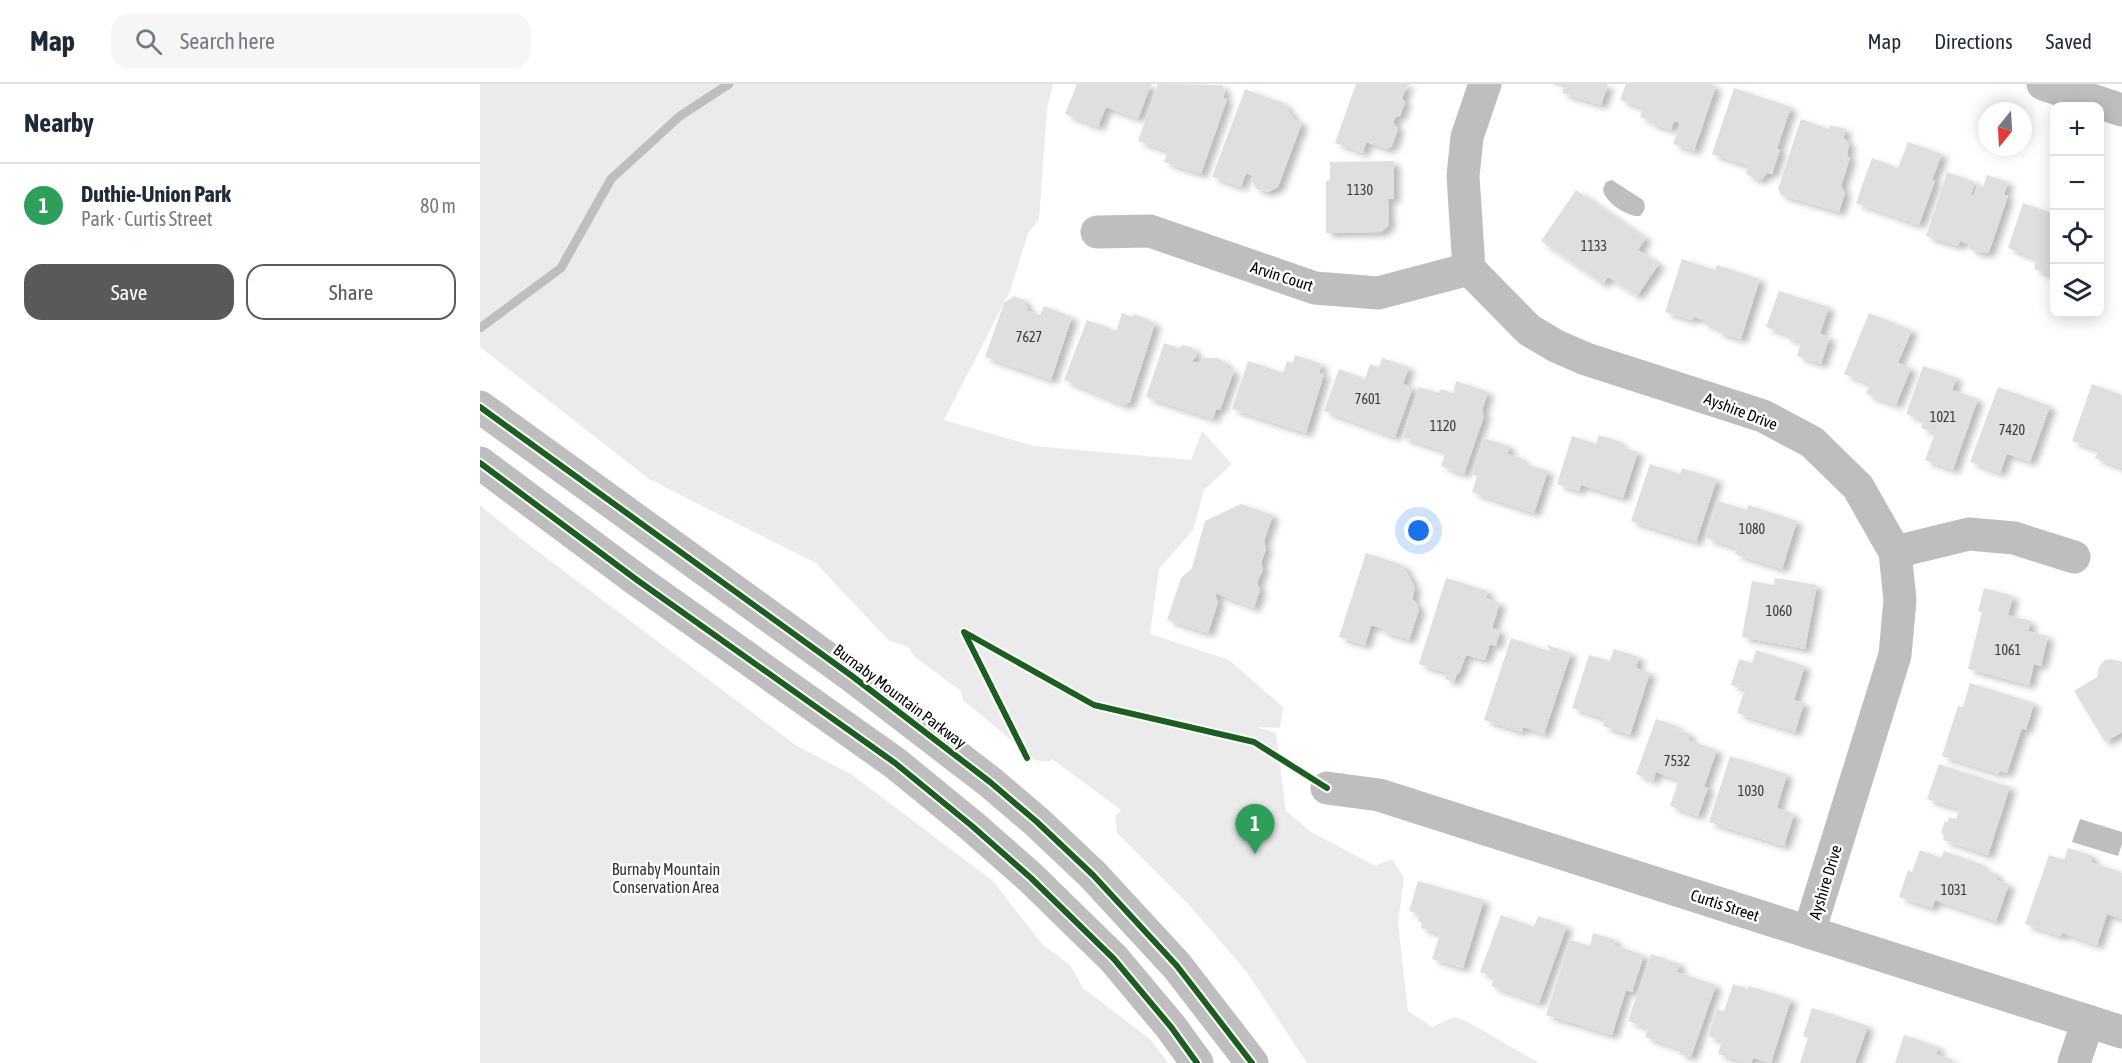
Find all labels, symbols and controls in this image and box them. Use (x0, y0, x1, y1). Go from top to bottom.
search box (111, 14, 531, 68)
text: Map (30, 25, 75, 57)
icon: search (132, 25, 165, 58)
text: Search here (180, 28, 275, 54)
text: Map (1867, 29, 1901, 53)
text: Directions (1934, 29, 2013, 53)
text: Saved (2046, 29, 2092, 53)
north arrow (1978, 102, 2032, 156)
map controls (2050, 102, 2104, 318)
button: + (2050, 102, 2104, 156)
text: Nearby (24, 108, 94, 138)
button: − (2050, 156, 2104, 210)
text: Duthie-Union Park (81, 181, 231, 207)
house number: 1130 (1347, 182, 1374, 198)
text: 1 (39, 194, 48, 217)
text: 80 m (420, 194, 456, 217)
text: Park · Curtis Street (81, 207, 213, 230)
button: locate (2050, 210, 2104, 264)
house number: 1133 (1581, 238, 1607, 254)
street label: Arvin Court (1249, 257, 1316, 295)
button: Save (24, 264, 234, 320)
button: Share (246, 264, 456, 320)
button: layers (2050, 264, 2104, 318)
house number: 7627 (1016, 329, 1042, 345)
street label: Ayshire Drive (1702, 389, 1780, 434)
house number: 7601 (1355, 391, 1381, 407)
house number: 1021 (1930, 409, 1956, 425)
house number: 1120 (1430, 418, 1457, 434)
house number: 7420 (1999, 422, 2026, 438)
your location (1404, 516, 1433, 545)
house number: 1080 (1739, 521, 1766, 537)
house number: 1060 (1766, 603, 1793, 619)
street label: Burnaby Mountain Parkway (830, 640, 970, 753)
house number: 1061 (1995, 642, 2021, 658)
house number: 7532 (1664, 753, 1690, 769)
house number: 1030 (1738, 783, 1765, 799)
pin: 1 (1236, 804, 1274, 854)
street label: Ayshire Drive (1805, 843, 1846, 922)
park label: Burnaby Mountain Conservation Area (612, 860, 720, 896)
house number: 1031 (1941, 882, 1967, 898)
street label: Curtis Street (1689, 886, 1762, 925)

